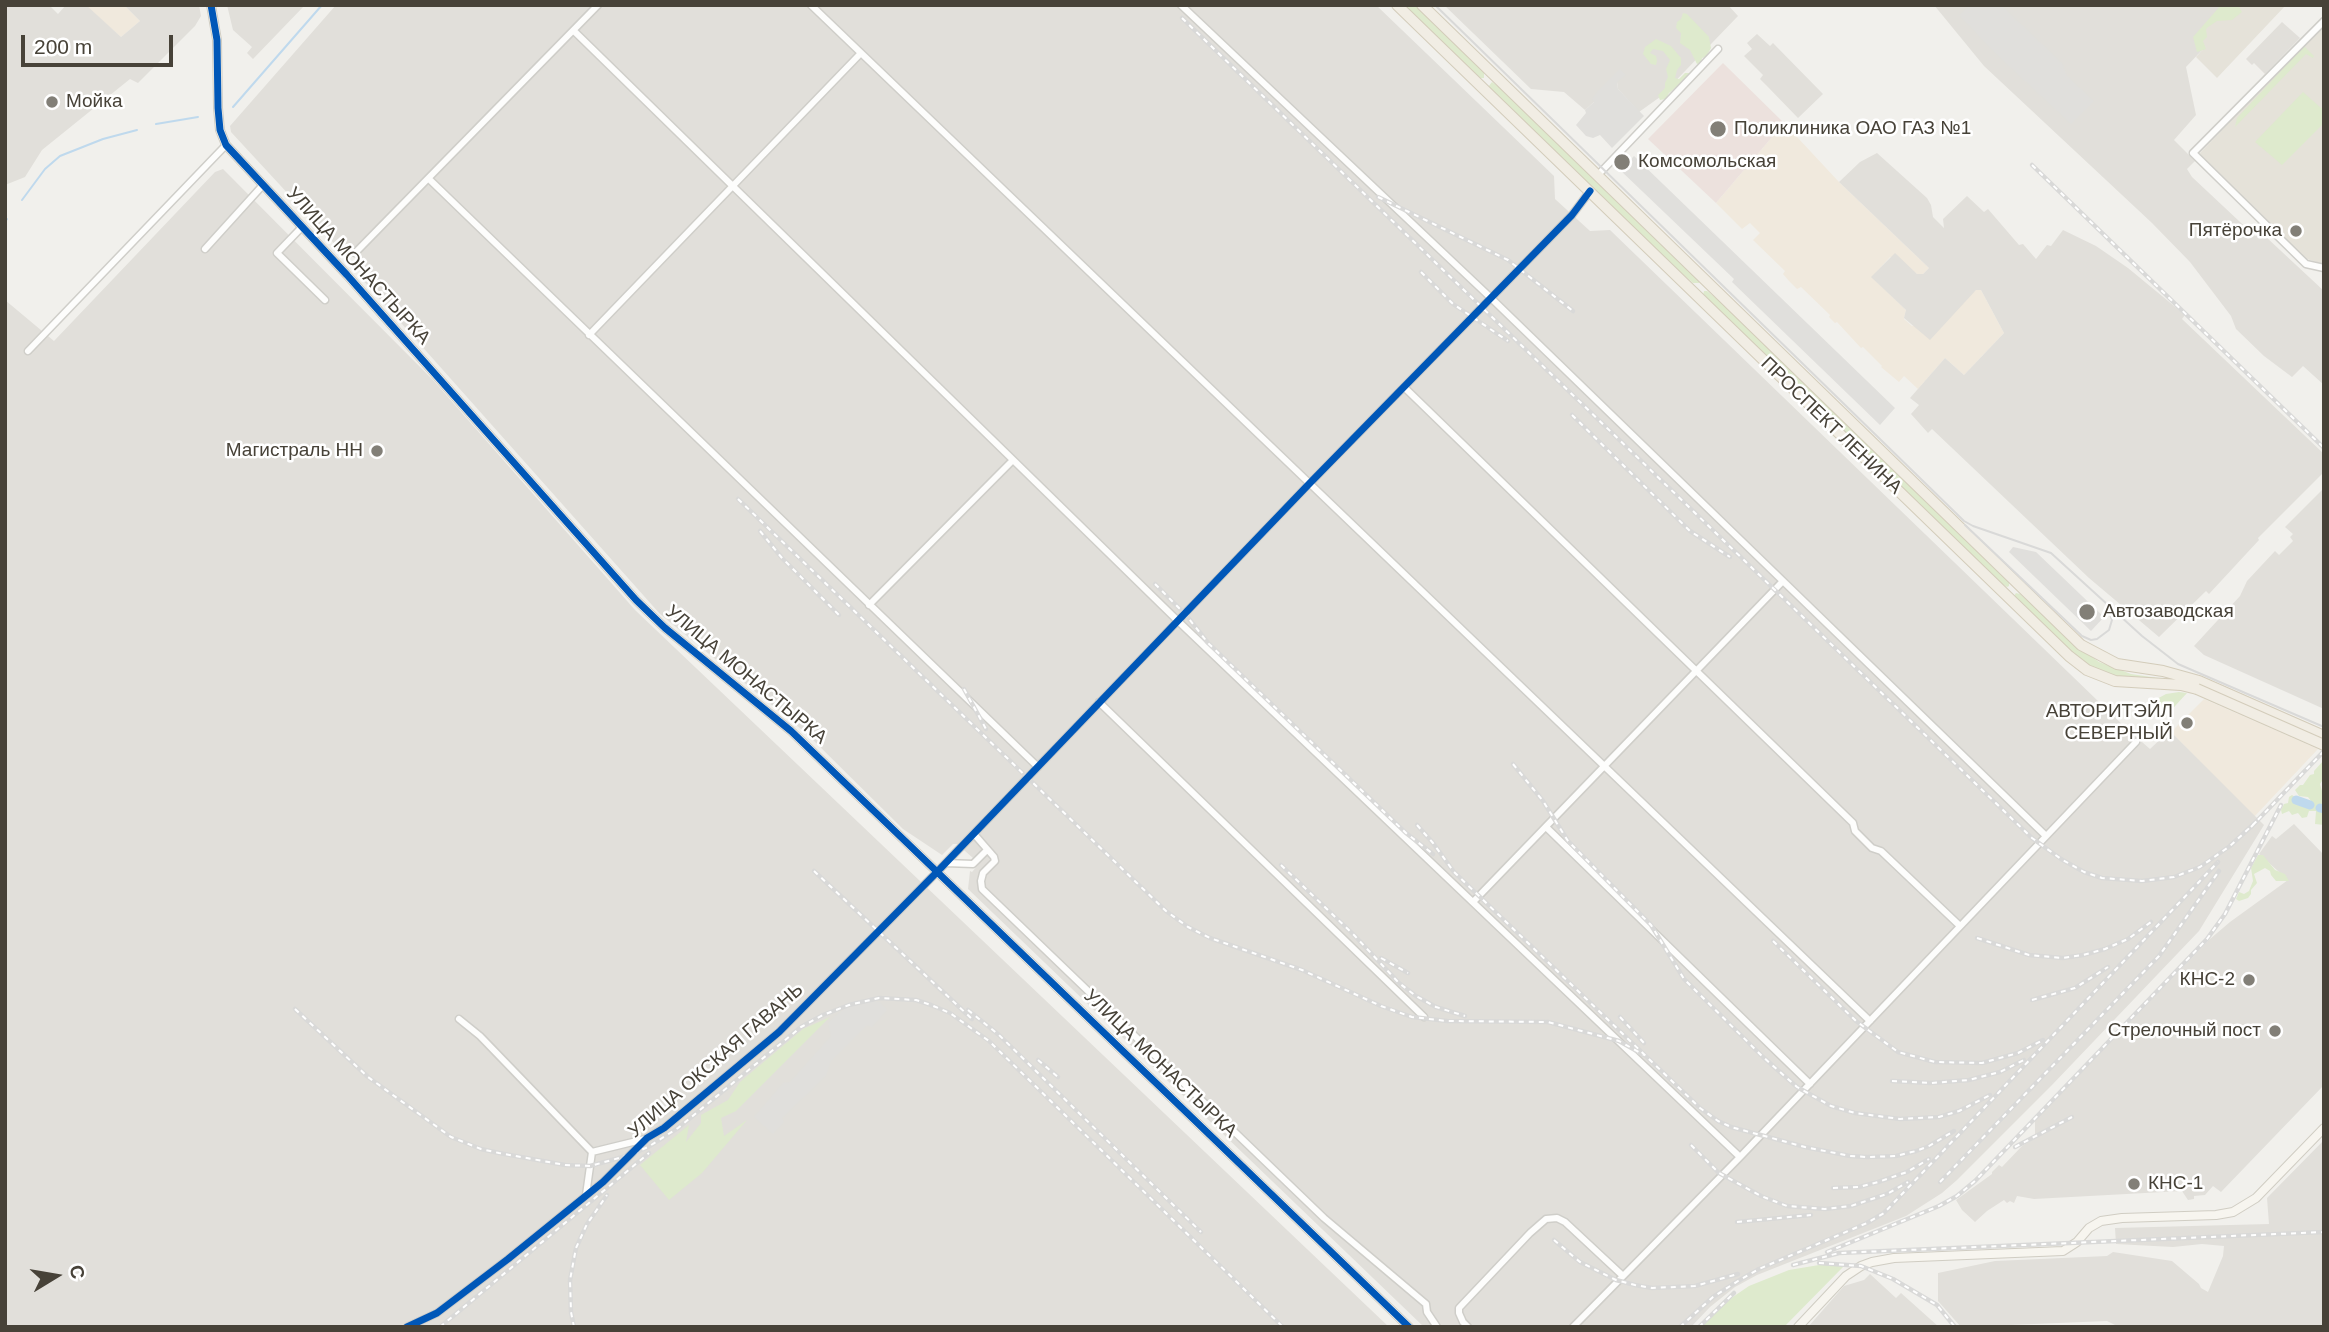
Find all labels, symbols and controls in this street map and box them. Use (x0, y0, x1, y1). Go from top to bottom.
scale bar (24, 21, 177, 65)
text: 200 m (34, 35, 92, 58)
place label: Мойка (66, 91, 123, 113)
marker: Мойка (44, 94, 60, 110)
place label: Поликлиника ОАО ГАЗ №1 (1734, 118, 1971, 140)
marker: Поликлиника ОАО ГАЗ №1 (1708, 119, 1728, 139)
place label: Комсомольская (1638, 151, 1776, 173)
marker: Комсомольская (1612, 152, 1632, 172)
street label: УЛИЦА МОНАСТЫРКА (281, 183, 435, 349)
place label: Пятёрочка (2189, 220, 2282, 242)
marker: Пятёрочка (2288, 223, 2304, 239)
street label: ПРОСПЕКТ ЛЕНИНА (1756, 353, 1906, 499)
place label: Магистраль НН (226, 440, 363, 462)
marker: Магистраль НН (369, 443, 385, 459)
street label: УЛИЦА МОНАСТЫРКА (661, 601, 831, 749)
place label: Автозаводская (2103, 601, 2234, 623)
marker: Автозаводская (2077, 602, 2097, 622)
place label: АВТОРИТЭЙЛ СЕВЕРНЫЙ (2046, 701, 2173, 745)
marker: АВТОРИТЭЙЛ СЕВЕРНЫЙ (2179, 715, 2195, 731)
place label: КНС-2 (2180, 969, 2235, 991)
marker: КНС-2 (2241, 972, 2257, 988)
street label: УЛИЦА ОКСКАЯ ГАВАНЬ (624, 979, 808, 1143)
street label: УЛИЦА МОНАСТЫРКА (1079, 985, 1241, 1143)
place label: Стрелочный пост (2108, 1020, 2261, 1042)
marker: Стрелочный пост (2267, 1023, 2283, 1039)
place label: КНС-1 (2148, 1173, 2203, 1195)
marker: КНС-1 (2126, 1176, 2142, 1192)
north arrow (21, 1241, 91, 1311)
text: С (65, 1263, 89, 1281)

